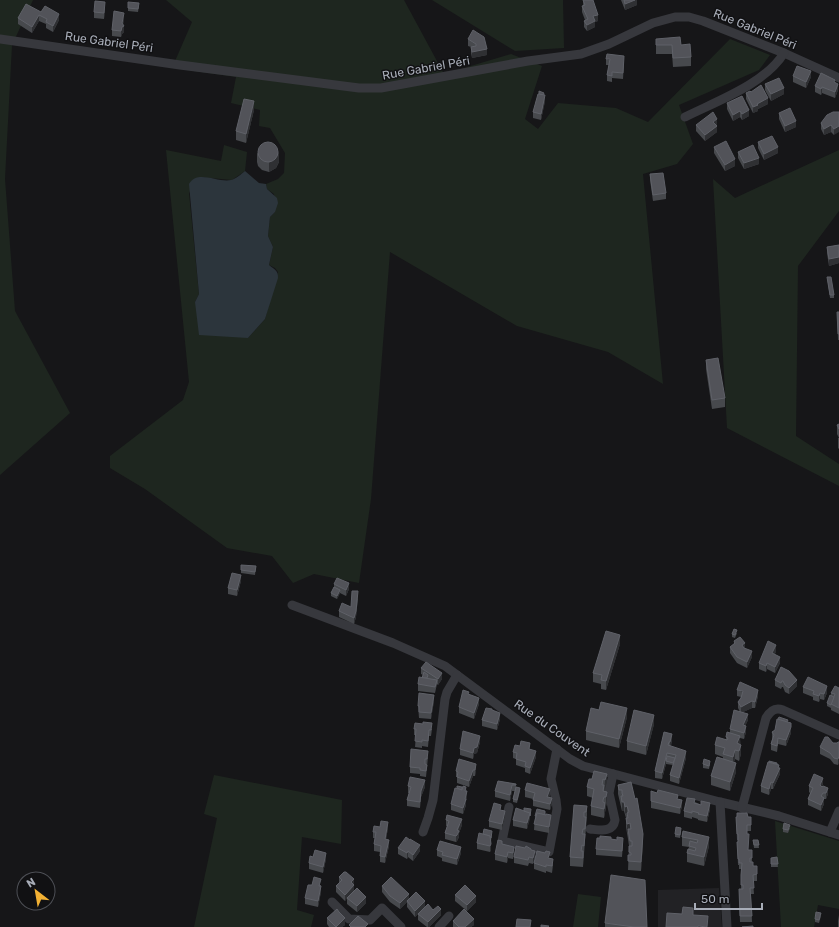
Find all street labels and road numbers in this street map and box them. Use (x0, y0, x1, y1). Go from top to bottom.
street label: Rue Gabriel Péri (711, 6, 799, 52)
street label: Rue Gabriel Péri (64, 29, 154, 55)
street label: Rue Gabriel Péri (381, 53, 471, 83)
street label: Rue du Couvent (511, 697, 593, 759)

